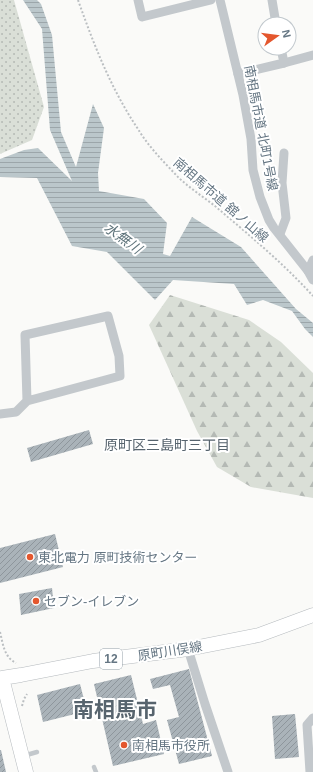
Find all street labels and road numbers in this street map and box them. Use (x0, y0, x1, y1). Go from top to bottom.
street label: 南相馬市道 北町1号線 (241, 64, 281, 192)
street label: 南相馬市道 舘ノ山線 (171, 155, 271, 245)
street label: 原町川俣線 (137, 639, 203, 663)
road number: 12 (100, 649, 122, 669)

